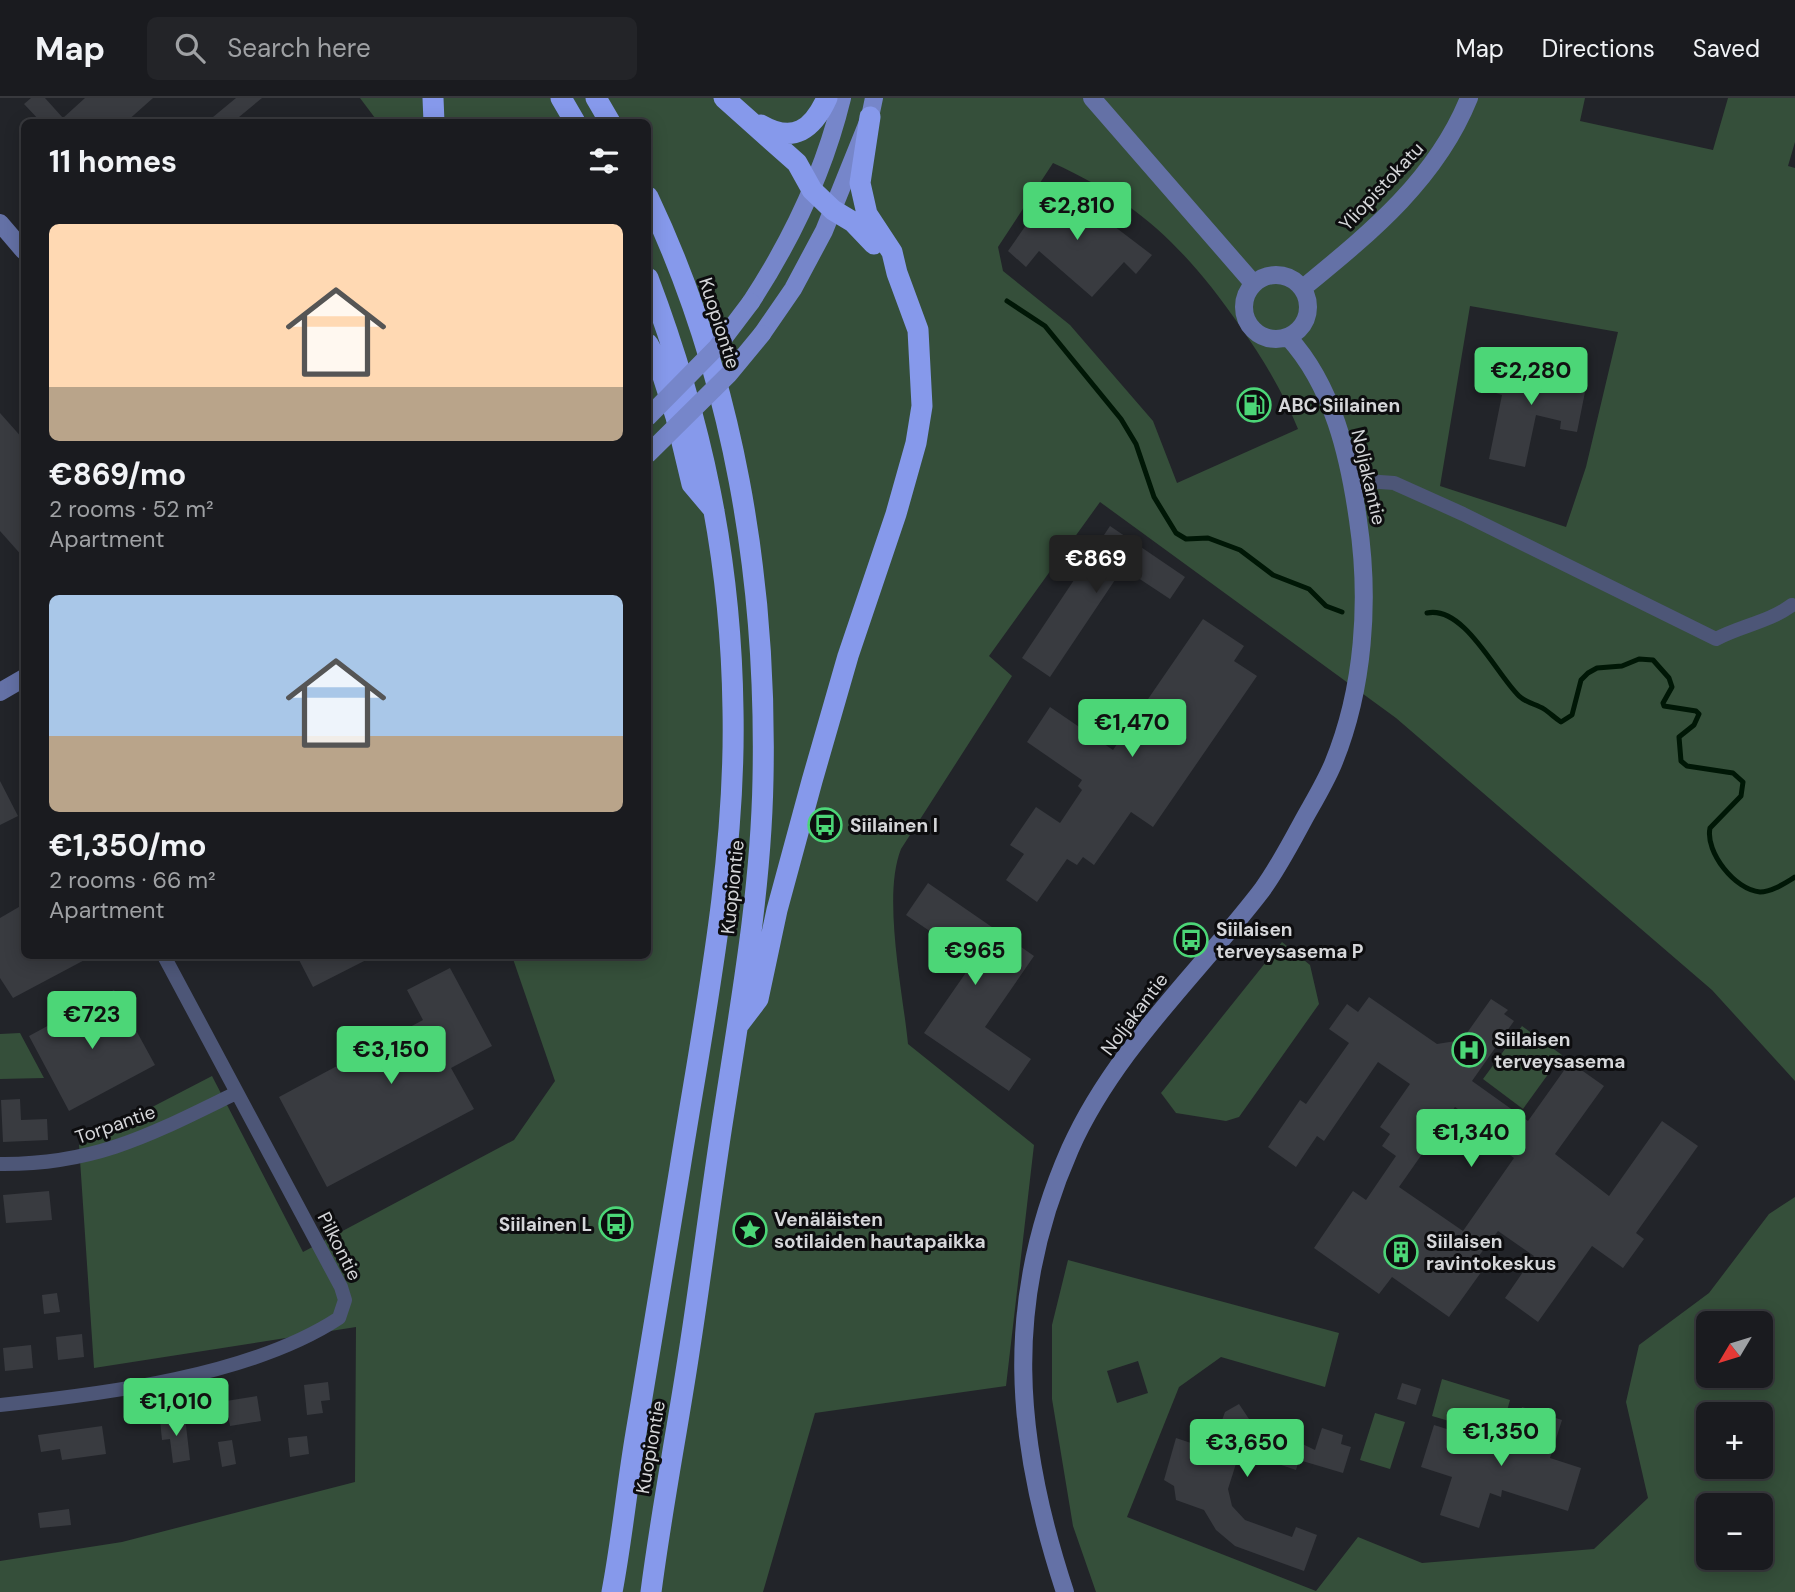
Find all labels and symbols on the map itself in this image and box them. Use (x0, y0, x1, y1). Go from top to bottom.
street label: Yliopistokatu (1334, 136, 1429, 236)
pin: €2,810 (1020, 183, 1134, 242)
street label: Kuopiontie (693, 274, 746, 372)
pin: €2,280 (1474, 348, 1588, 407)
fuel station icon: ABC Siilainen (1235, 386, 1273, 424)
place label: ABC Siilainen (1278, 393, 1400, 418)
street label: Noljakantie (1345, 427, 1392, 527)
pin: €869 (1055, 536, 1137, 595)
pin: €1,470 (1075, 700, 1189, 759)
bus stop icon: Siilainen I (806, 806, 844, 844)
place label: Siilainen I (850, 813, 938, 838)
street label: Kuopiontie (715, 839, 750, 935)
place label: Siilaisen terveysasema P (1216, 917, 1364, 964)
bus stop icon: Siilaisen terveysasema P (1172, 921, 1210, 959)
pin: €965 (934, 928, 1016, 987)
street label: Noljakantie (1095, 968, 1174, 1061)
pin: €723 (51, 992, 133, 1051)
pin: €3,150 (334, 1026, 448, 1086)
place label: Siilaisen terveysasema (1494, 1027, 1625, 1074)
hospital icon: Siilaisen terveysasema (1450, 1031, 1488, 1069)
street label: Torpantie (72, 1099, 159, 1150)
pin: €1,340 (1414, 1110, 1528, 1169)
bus stop icon: Siilainen L (597, 1205, 635, 1243)
place label: Venäläisten sotilaiden hautapaikka (774, 1207, 986, 1254)
street label: Pilkontie (312, 1208, 367, 1285)
place icon: Venäläisten sotilaiden hautapaikka (731, 1211, 769, 1249)
place label: Siilainen L (499, 1212, 592, 1237)
place label: Siilaisen ravintokeskus (1426, 1229, 1556, 1276)
building icon: Siilaisen ravintokeskus (1382, 1233, 1420, 1271)
north arrow (1696, 1311, 1773, 1388)
pin: €1,010 (119, 1378, 233, 1438)
street label: Kuopiontie (630, 1398, 671, 1496)
pin: €1,350 (1444, 1408, 1558, 1468)
pin: €3,650 (1190, 1420, 1304, 1479)

